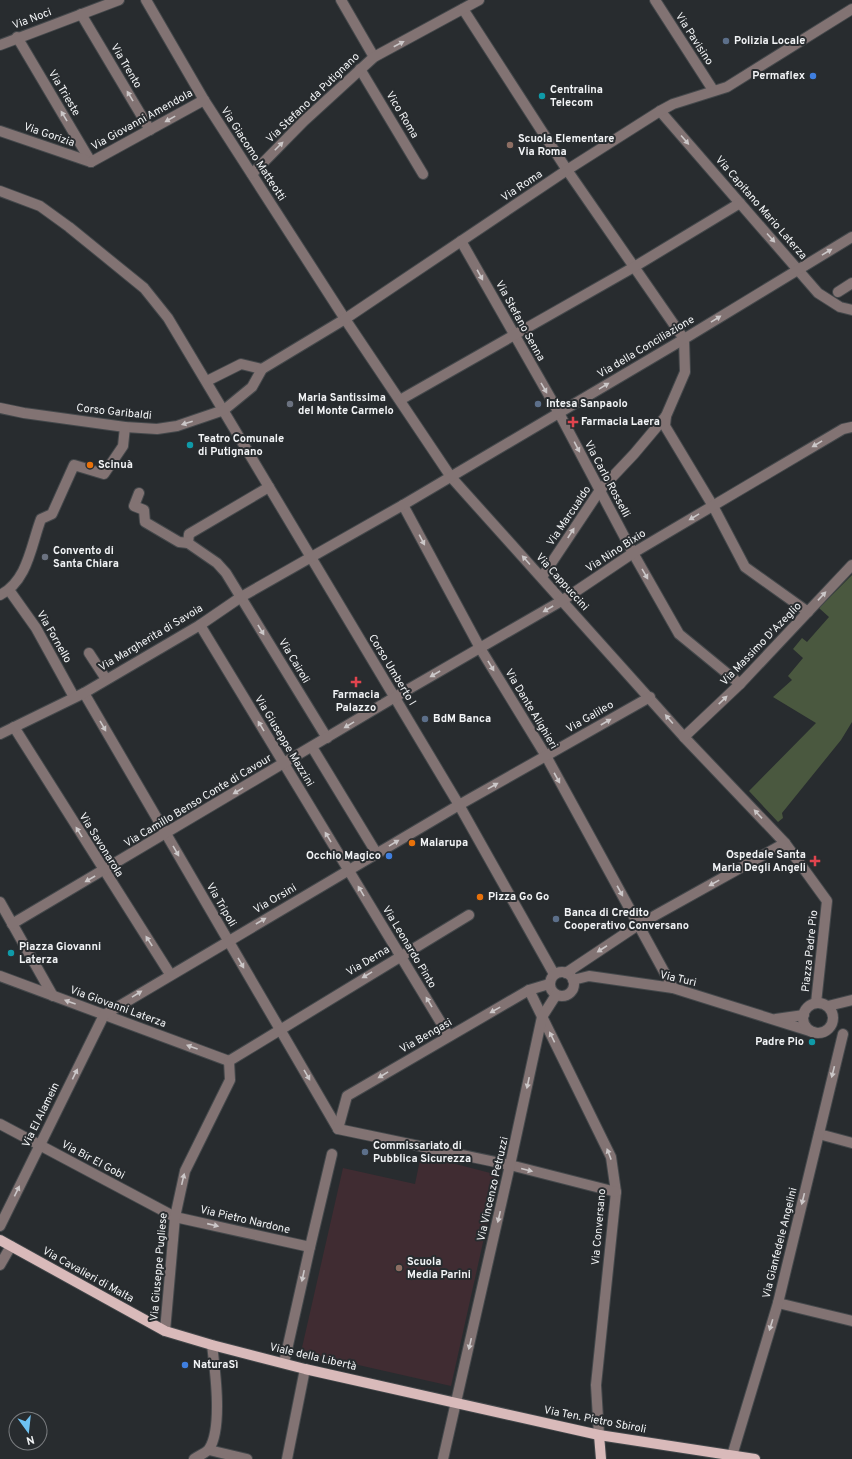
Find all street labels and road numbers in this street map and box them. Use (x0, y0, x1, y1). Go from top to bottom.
street label: Via Noci (10, 5, 54, 33)
street label: Via Pavisino (672, 10, 716, 68)
street label: Via Trento (107, 41, 145, 91)
street label: Via Stefano da Putignano (263, 50, 363, 146)
street label: Via Trieste (45, 67, 83, 119)
street label: Via Giovanni Amendola (89, 86, 195, 154)
street label: Vico Roma (382, 89, 422, 141)
street label: Via Giacomo Matteotti (217, 104, 289, 204)
street label: Via Gorizia (22, 120, 77, 150)
street label: Via Capitano Mario Laterza (712, 153, 810, 263)
street label: Via Roma (499, 167, 545, 205)
street label: Via Stefano Senna (492, 278, 548, 364)
street label: Via della Conciliazione (595, 312, 697, 381)
street label: Corso Garibaldi (76, 401, 152, 423)
street label: Via Carlo Rosselli (581, 438, 633, 520)
street label: Via Marcualdo (544, 483, 594, 549)
street label: Via Nino Bixio (583, 526, 649, 576)
street label: Via Cappuccini (532, 550, 592, 614)
street label: Via Massimo D'Azeglio (717, 599, 805, 689)
street label: Via Margherita di Savoia (96, 601, 206, 675)
street label: Via Fornello (33, 608, 75, 666)
street label: Corso Umberto I (365, 632, 419, 708)
street label: Via Cairoli (275, 636, 313, 686)
street label: Via Dante Alighieri (502, 666, 560, 752)
street label: Via Giuseppe Mazzini (251, 693, 317, 789)
street label: Via Galileo (564, 698, 616, 736)
street label: Via Camillo Benso Conte di Cavour (122, 751, 275, 851)
street label: Via Savonarola (76, 810, 126, 880)
street label: Via Tripoli (203, 880, 239, 930)
street label: Via Orsini (251, 881, 299, 917)
street label: Via Leonardo Pinto (379, 903, 439, 991)
street label: Piazza Padre Pio (799, 909, 821, 993)
street label: Via Derna (344, 943, 392, 979)
street label: Via Turi (658, 968, 698, 990)
street label: Via Giovanni Laterza (68, 983, 168, 1031)
street label: Via Bengasi (397, 1015, 455, 1057)
street label: Via El Alamein (19, 1080, 63, 1150)
street label: Via Vincenzo Petruzzi (474, 1135, 512, 1243)
street label: Via Bir El Gobi (59, 1137, 127, 1183)
street label: Via Gianfedele Angelini (759, 1186, 801, 1300)
street label: Via Conversano (589, 1188, 609, 1266)
street label: Via Pietro Nardone (198, 1203, 292, 1237)
street label: Via Giuseppe Pugliese (147, 1212, 171, 1322)
street label: Via Cavalieri di Malta (40, 1244, 136, 1306)
street label: Viale della Libertà (268, 1340, 358, 1374)
street label: Via Ten. Pietro Sbiroli (543, 1403, 647, 1437)

